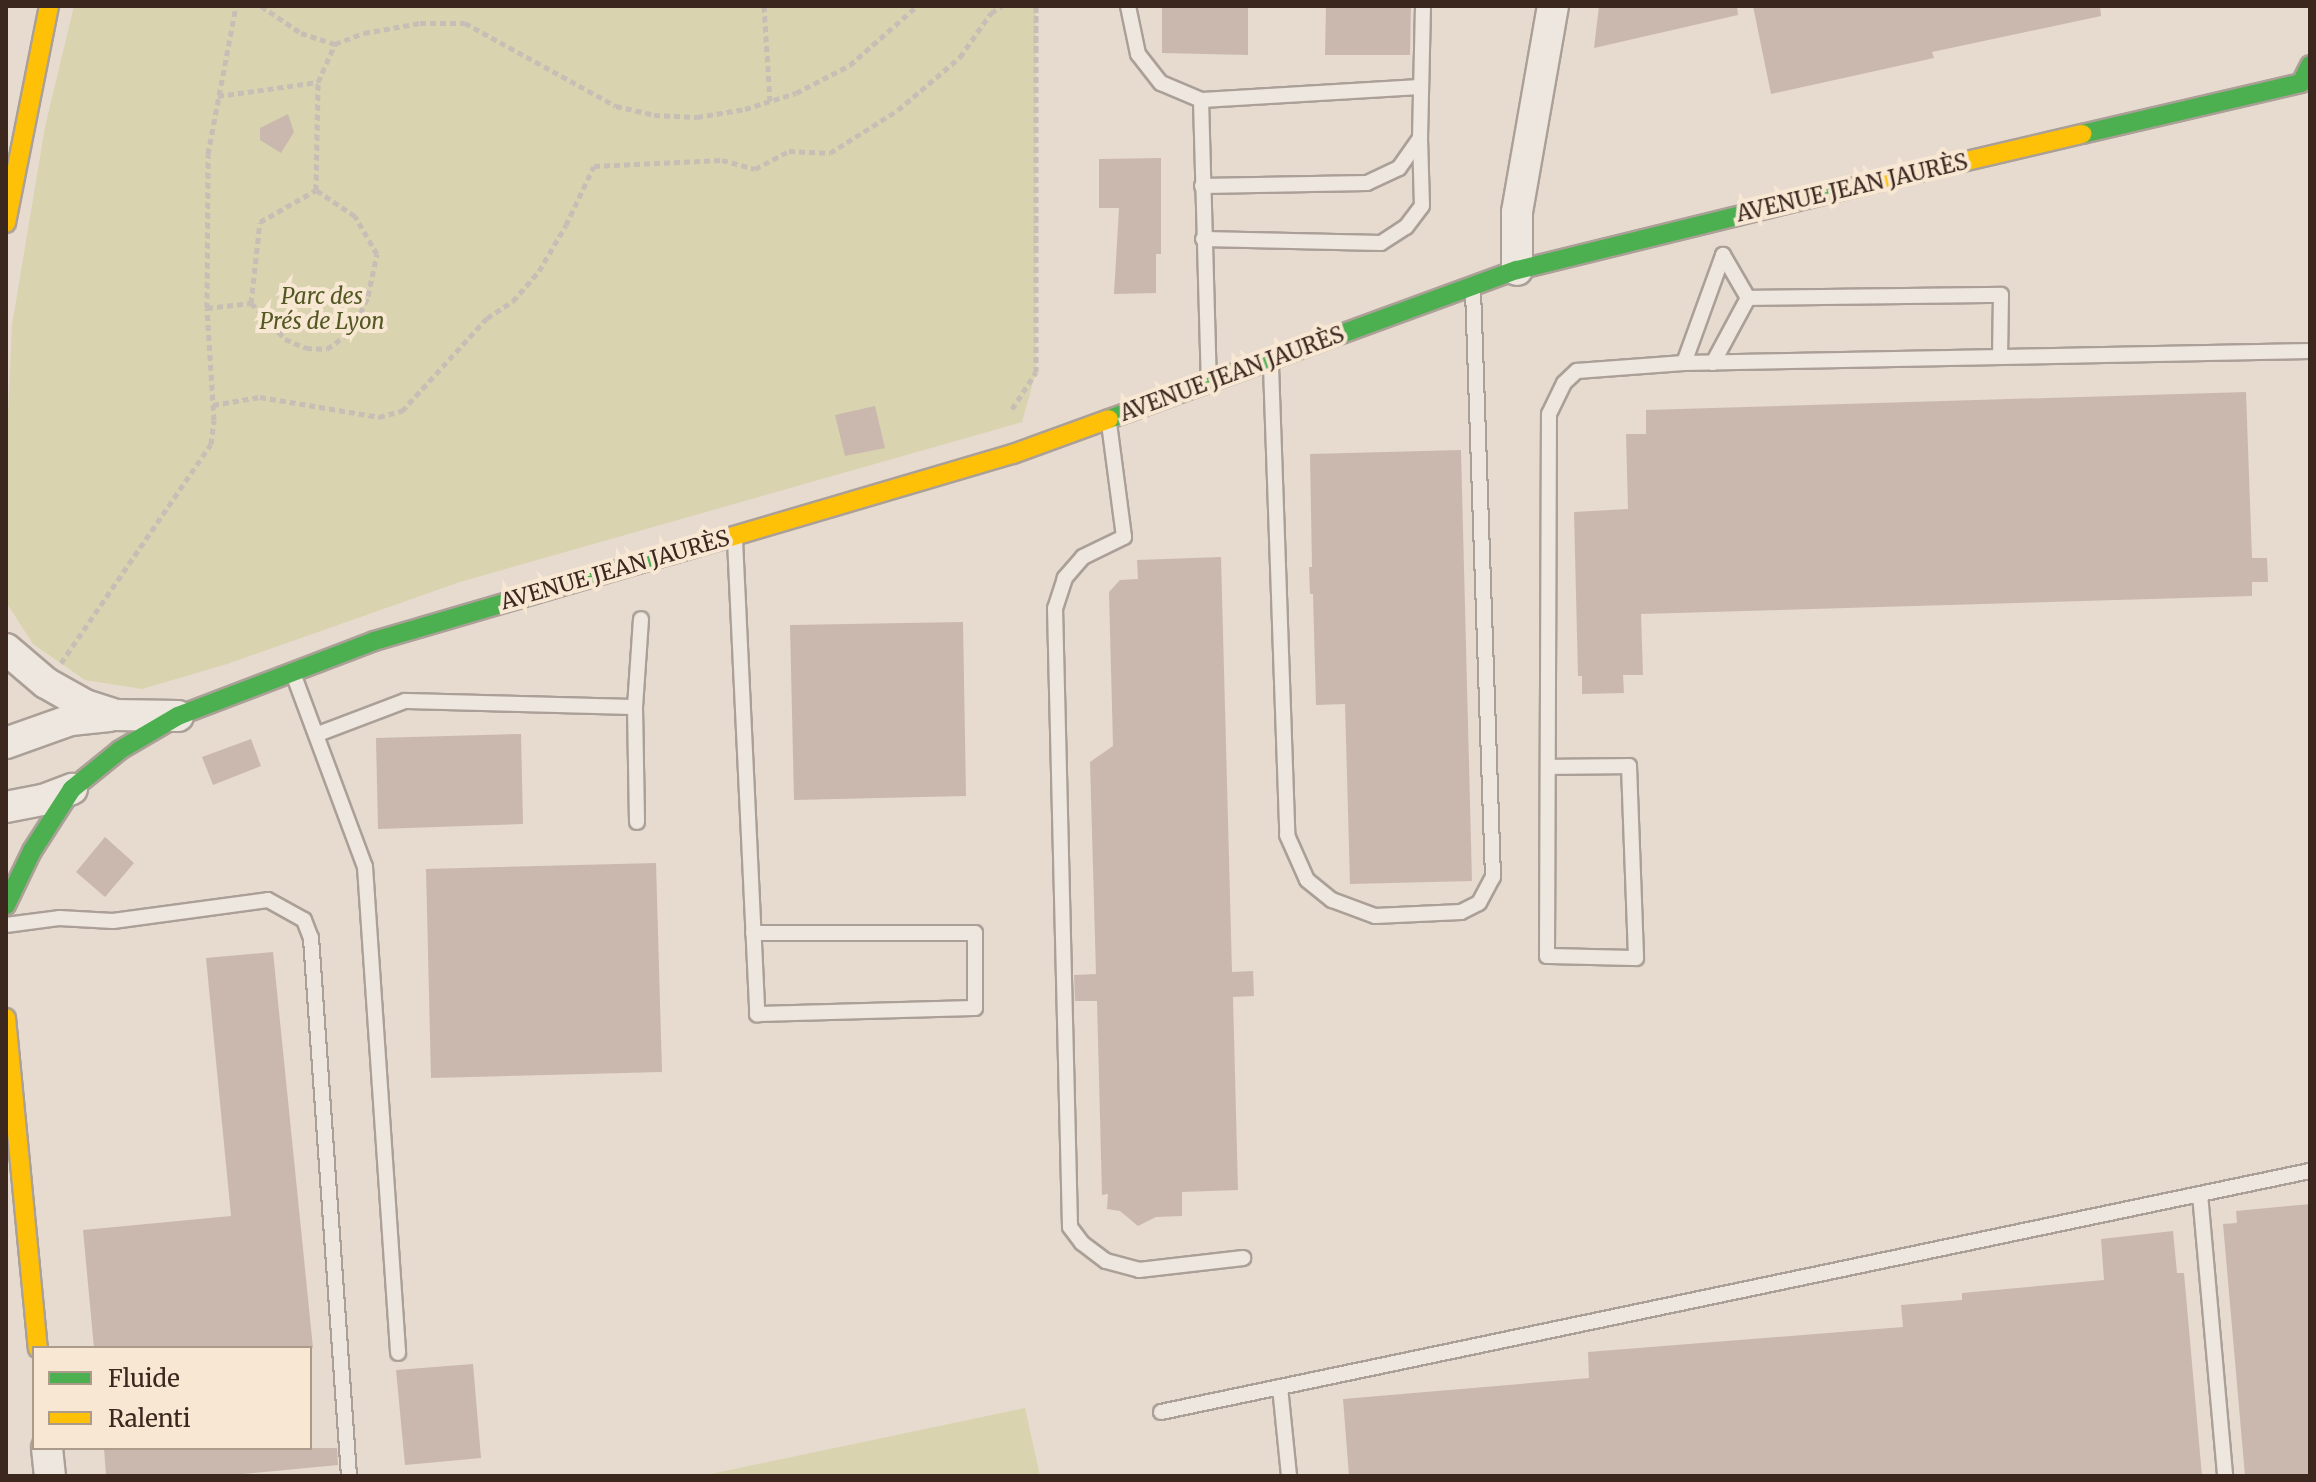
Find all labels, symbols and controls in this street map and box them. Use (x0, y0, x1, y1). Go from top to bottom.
street label: AVENUE JEAN JAURÈS (1734, 149, 1970, 227)
park label: Parc des Prés de Lyon (260, 283, 384, 334)
street label: AVENUE JEAN JAURÈS (1116, 321, 1348, 427)
street label: AVENUE JEAN JAURÈS (498, 525, 732, 615)
legend (32, 1346, 312, 1450)
text: Fluide (108, 1363, 180, 1394)
text: Ralenti (108, 1403, 191, 1434)

